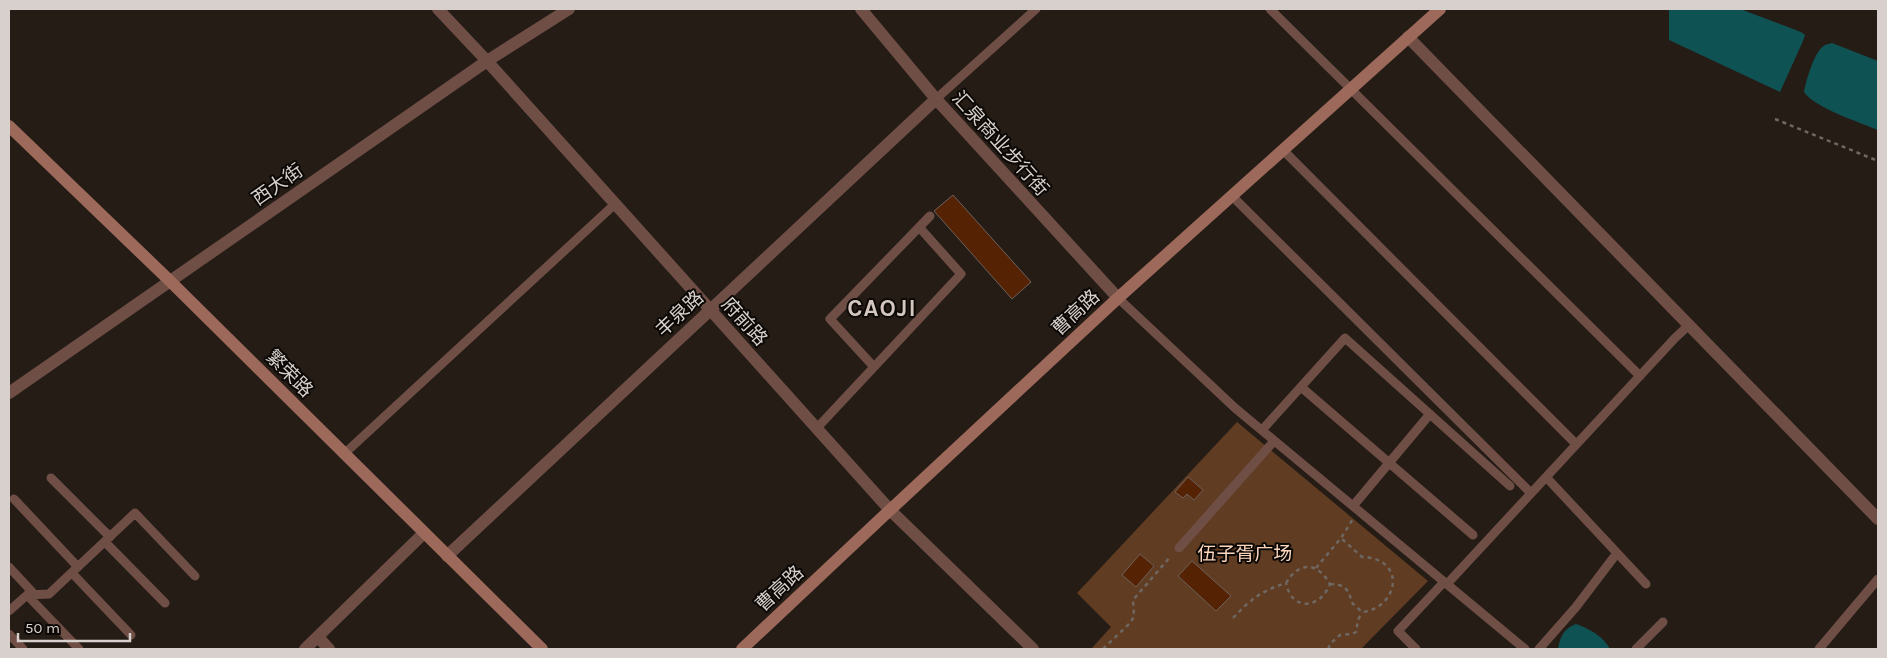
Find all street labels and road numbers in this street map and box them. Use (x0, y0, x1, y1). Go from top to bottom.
street label: 汇泉商业步行街 (948, 87, 1053, 200)
street label: 西大街 (248, 159, 307, 210)
street label: 曹高路 (1047, 285, 1104, 340)
street label: 丰泉路 (651, 286, 708, 341)
street label: 府前路 (717, 293, 772, 350)
street label: 繁荣路 (261, 346, 317, 402)
street label: 曹高路 (751, 561, 808, 616)

